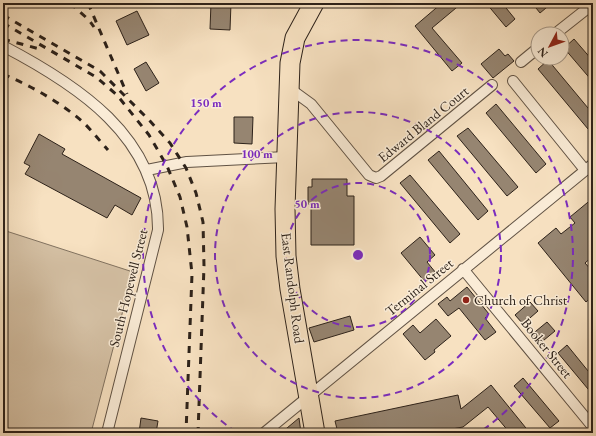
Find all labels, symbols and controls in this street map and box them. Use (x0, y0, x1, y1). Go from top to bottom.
north arrow (530, 26, 570, 66)
text: N (534, 45, 551, 61)
street label: Edward Bland Court (374, 81, 473, 166)
text: 150 m (190, 95, 222, 111)
text: 100 m (241, 146, 273, 162)
text: 50 m (294, 196, 320, 212)
street label: South Hopewell Street (105, 226, 152, 349)
street label: East Randolph Road (277, 232, 309, 345)
centre of rings (351, 248, 365, 262)
street label: Terminal Street (381, 254, 457, 320)
place label: Church of Christ (474, 291, 568, 309)
marker: Church of Christ (461, 295, 471, 305)
street label: Booker Street (517, 314, 577, 382)

